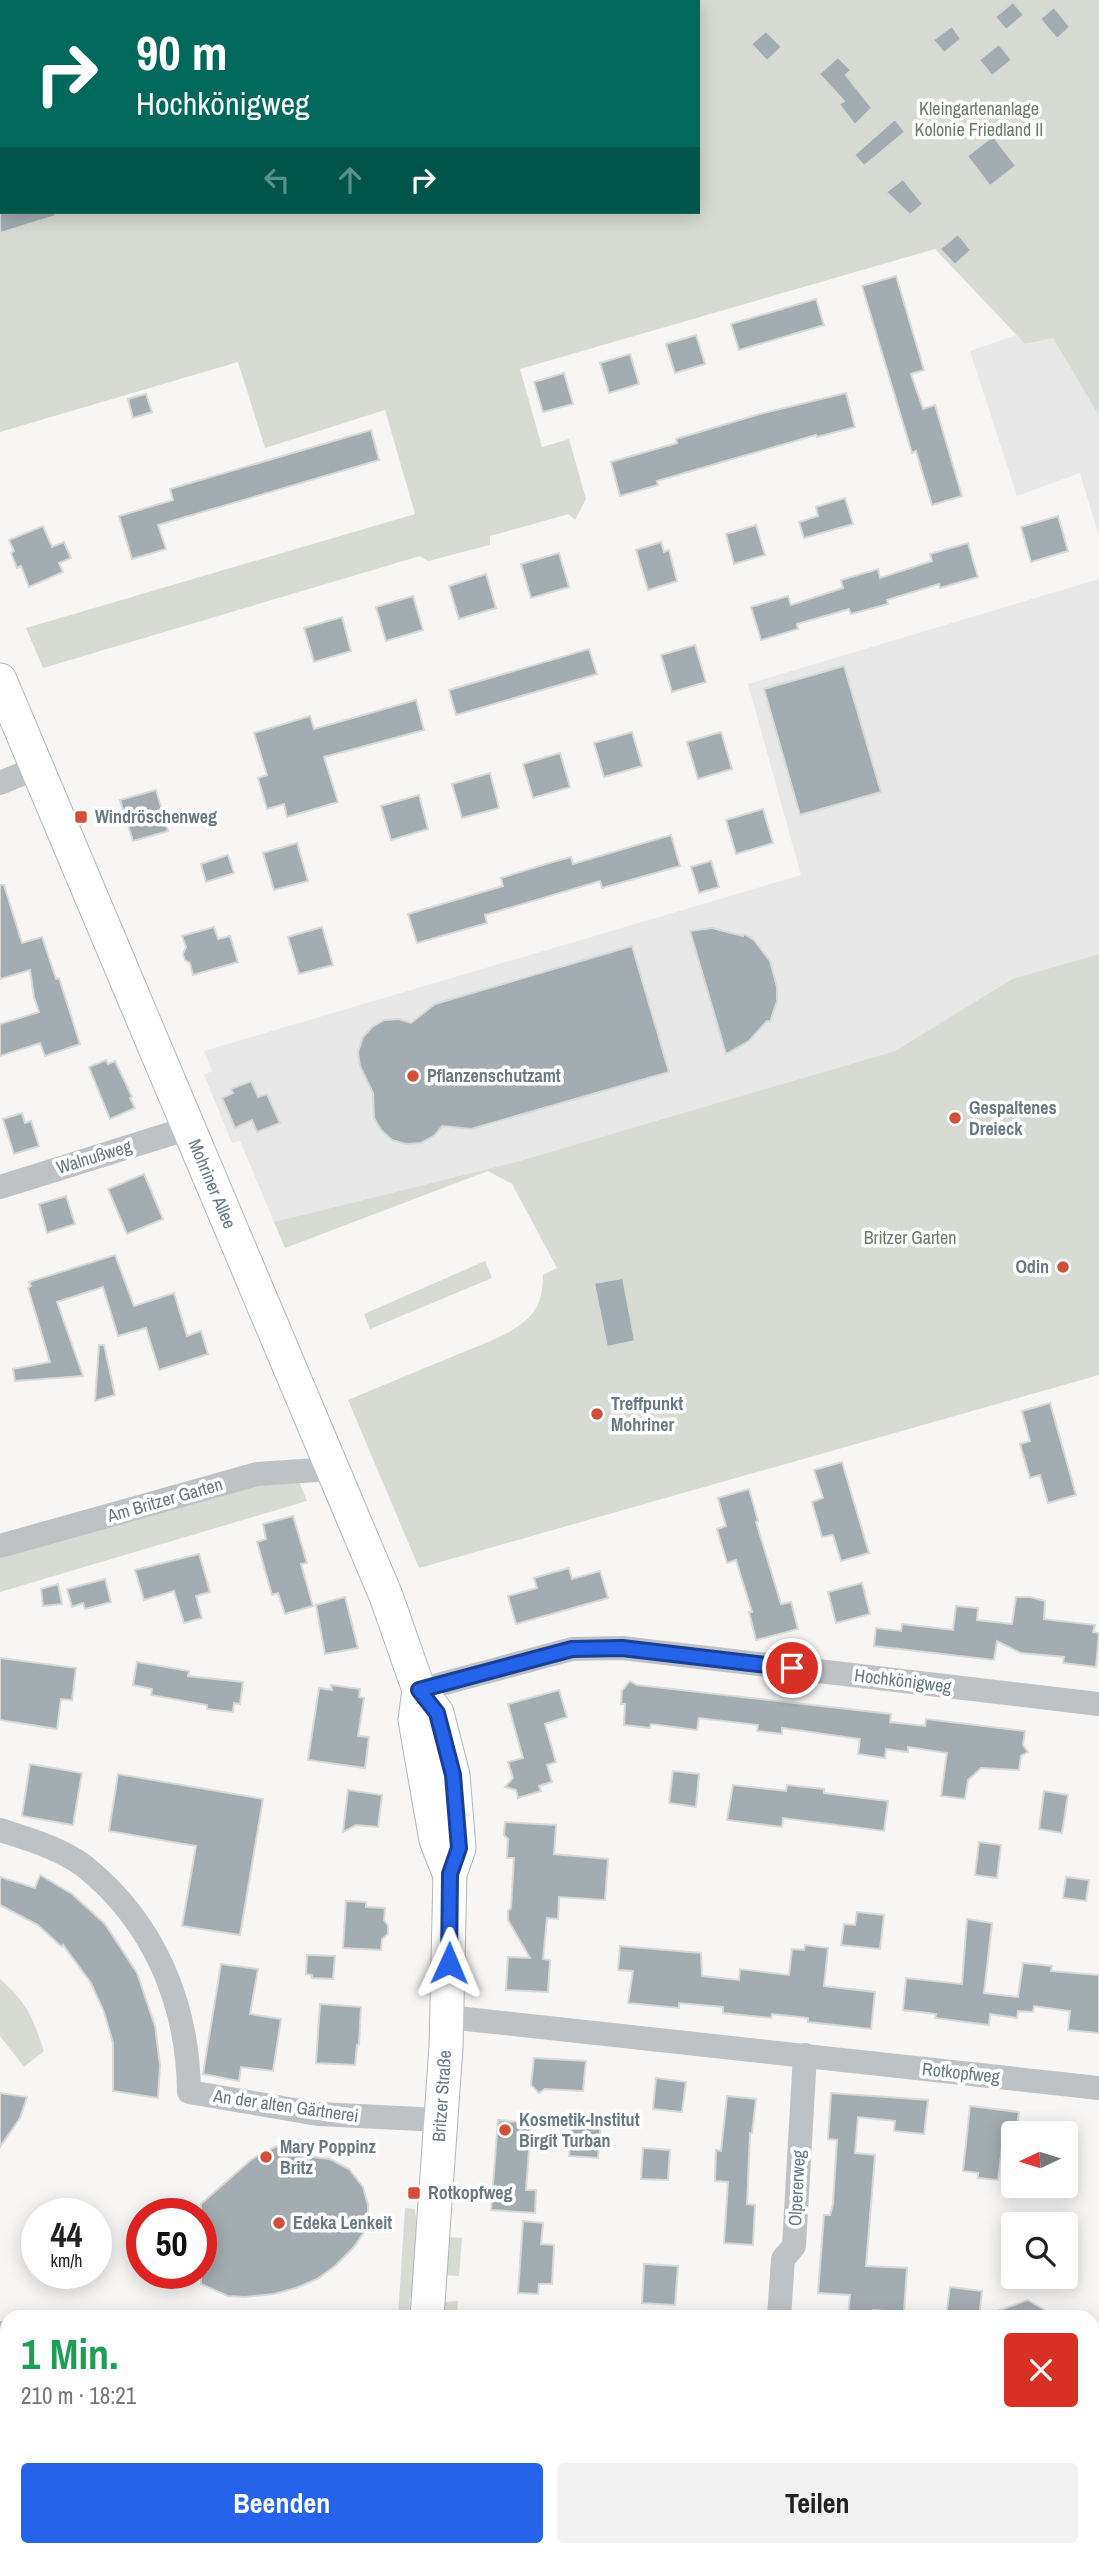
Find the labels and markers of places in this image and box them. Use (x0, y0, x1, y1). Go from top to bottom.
place label: Windröschenweg (95, 804, 217, 829)
marker: Windröschenweg (73, 809, 89, 825)
place label: Pflanzenschutzamt (427, 1063, 561, 1088)
marker: Pflanzenschutzamt (405, 1068, 421, 1084)
place label: Gespaltenes Dreieck (969, 1095, 1057, 1141)
marker: Gespaltenes Dreieck (947, 1110, 963, 1126)
place label: Odin (1015, 1254, 1049, 1279)
marker: Odin (1055, 1259, 1071, 1275)
place label: Treffpunkt Mohriner (611, 1391, 683, 1437)
marker: Treffpunkt Mohriner (589, 1406, 605, 1422)
pin (762, 1638, 822, 1698)
place label: Kosmetik-Institut Birgit Turban (519, 2107, 640, 2153)
marker: Kosmetik-Institut Birgit Turban (497, 2122, 513, 2138)
place label: Mary Poppinz Britz (280, 2134, 377, 2180)
marker: Mary Poppinz Britz (258, 2149, 274, 2165)
place label: Rotkopfweg (428, 2180, 512, 2205)
marker: Rotkopfweg (406, 2185, 422, 2201)
place label: Edeka Lenkeit (293, 2210, 392, 2235)
marker: Edeka Lenkeit (271, 2215, 287, 2231)

